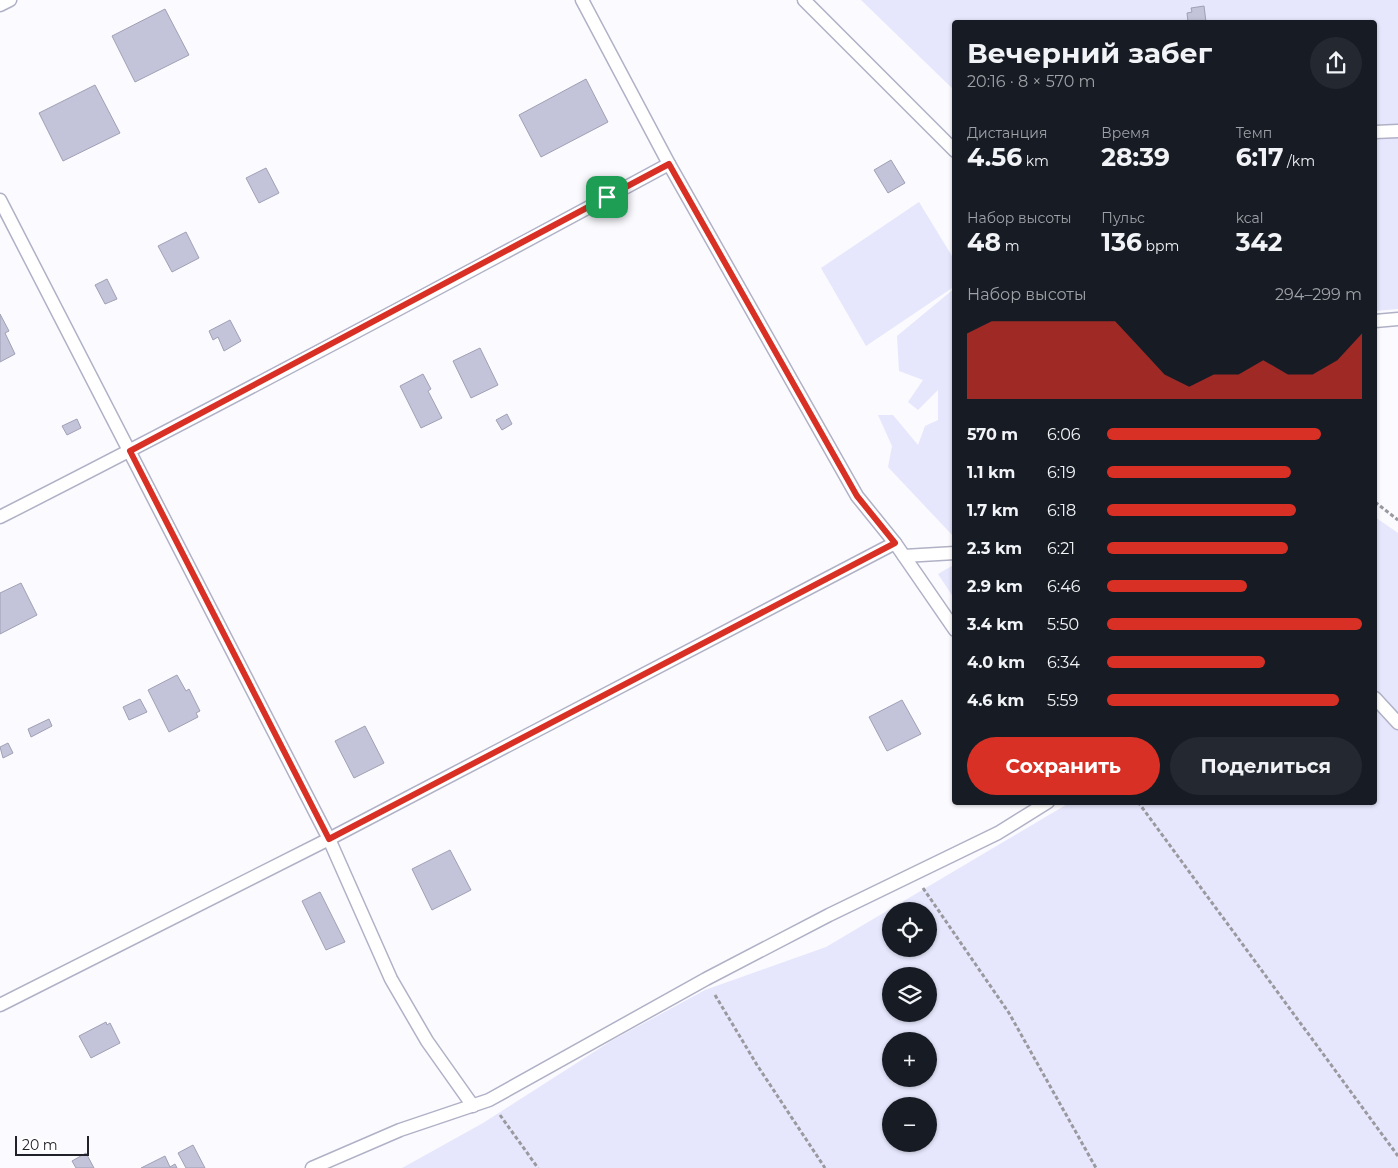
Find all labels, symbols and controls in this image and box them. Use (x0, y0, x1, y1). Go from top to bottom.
text: Вечерний забег (967, 36, 1212, 70)
button: share (1310, 37, 1362, 89)
text: 20:16 · 8 × 570 m (967, 72, 1095, 91)
text: Дистанция (967, 124, 1047, 142)
text: Время (1101, 124, 1150, 142)
text: Темп (1236, 124, 1272, 142)
text: 4.56 (967, 142, 1022, 172)
text: 28:39 (1101, 142, 1170, 172)
text: 6:17 (1236, 142, 1283, 172)
text: km (1022, 152, 1049, 170)
text: /km (1283, 152, 1315, 170)
pin (586, 176, 628, 218)
icon: arrive (593, 183, 621, 211)
text: Набор высоты (967, 209, 1072, 227)
text: Пульс (1101, 209, 1145, 227)
text: kcal (1236, 209, 1264, 227)
text: 48 (967, 227, 1001, 257)
text: 136 (1101, 227, 1142, 257)
text: 342 (1236, 227, 1282, 257)
text: m (1001, 237, 1020, 255)
text: bpm (1142, 237, 1179, 255)
text: Набор высоты (967, 285, 1087, 304)
text: 294–299 m (1275, 285, 1362, 304)
text: 570 m (967, 425, 1018, 444)
text: 6:06 (1047, 425, 1080, 444)
text: 1.1 km (967, 463, 1015, 482)
text: 6:19 (1047, 463, 1076, 482)
text: 1.7 km (967, 501, 1019, 520)
text: 6:18 (1047, 501, 1076, 520)
text: 2.3 km (967, 539, 1022, 558)
text: 6:21 (1047, 539, 1075, 558)
text: 2.9 km (967, 577, 1023, 596)
text: 6:46 (1047, 577, 1080, 596)
text: 3.4 km (967, 615, 1023, 634)
text: 5:50 (1047, 615, 1079, 634)
text: 4.0 km (967, 653, 1025, 672)
text: 6:34 (1047, 653, 1080, 672)
text: 4.6 km (967, 691, 1024, 710)
text: 5:59 (1047, 691, 1078, 710)
button: Сохранить (967, 737, 1160, 795)
button: Поделиться (1170, 737, 1362, 795)
map controls (882, 902, 937, 1152)
button: locate (882, 902, 937, 957)
button: layers (882, 967, 937, 1022)
button: + (882, 1032, 937, 1087)
button: − (882, 1097, 937, 1152)
scale bar (15, 1133, 89, 1156)
text: 20 m (22, 1136, 58, 1154)

